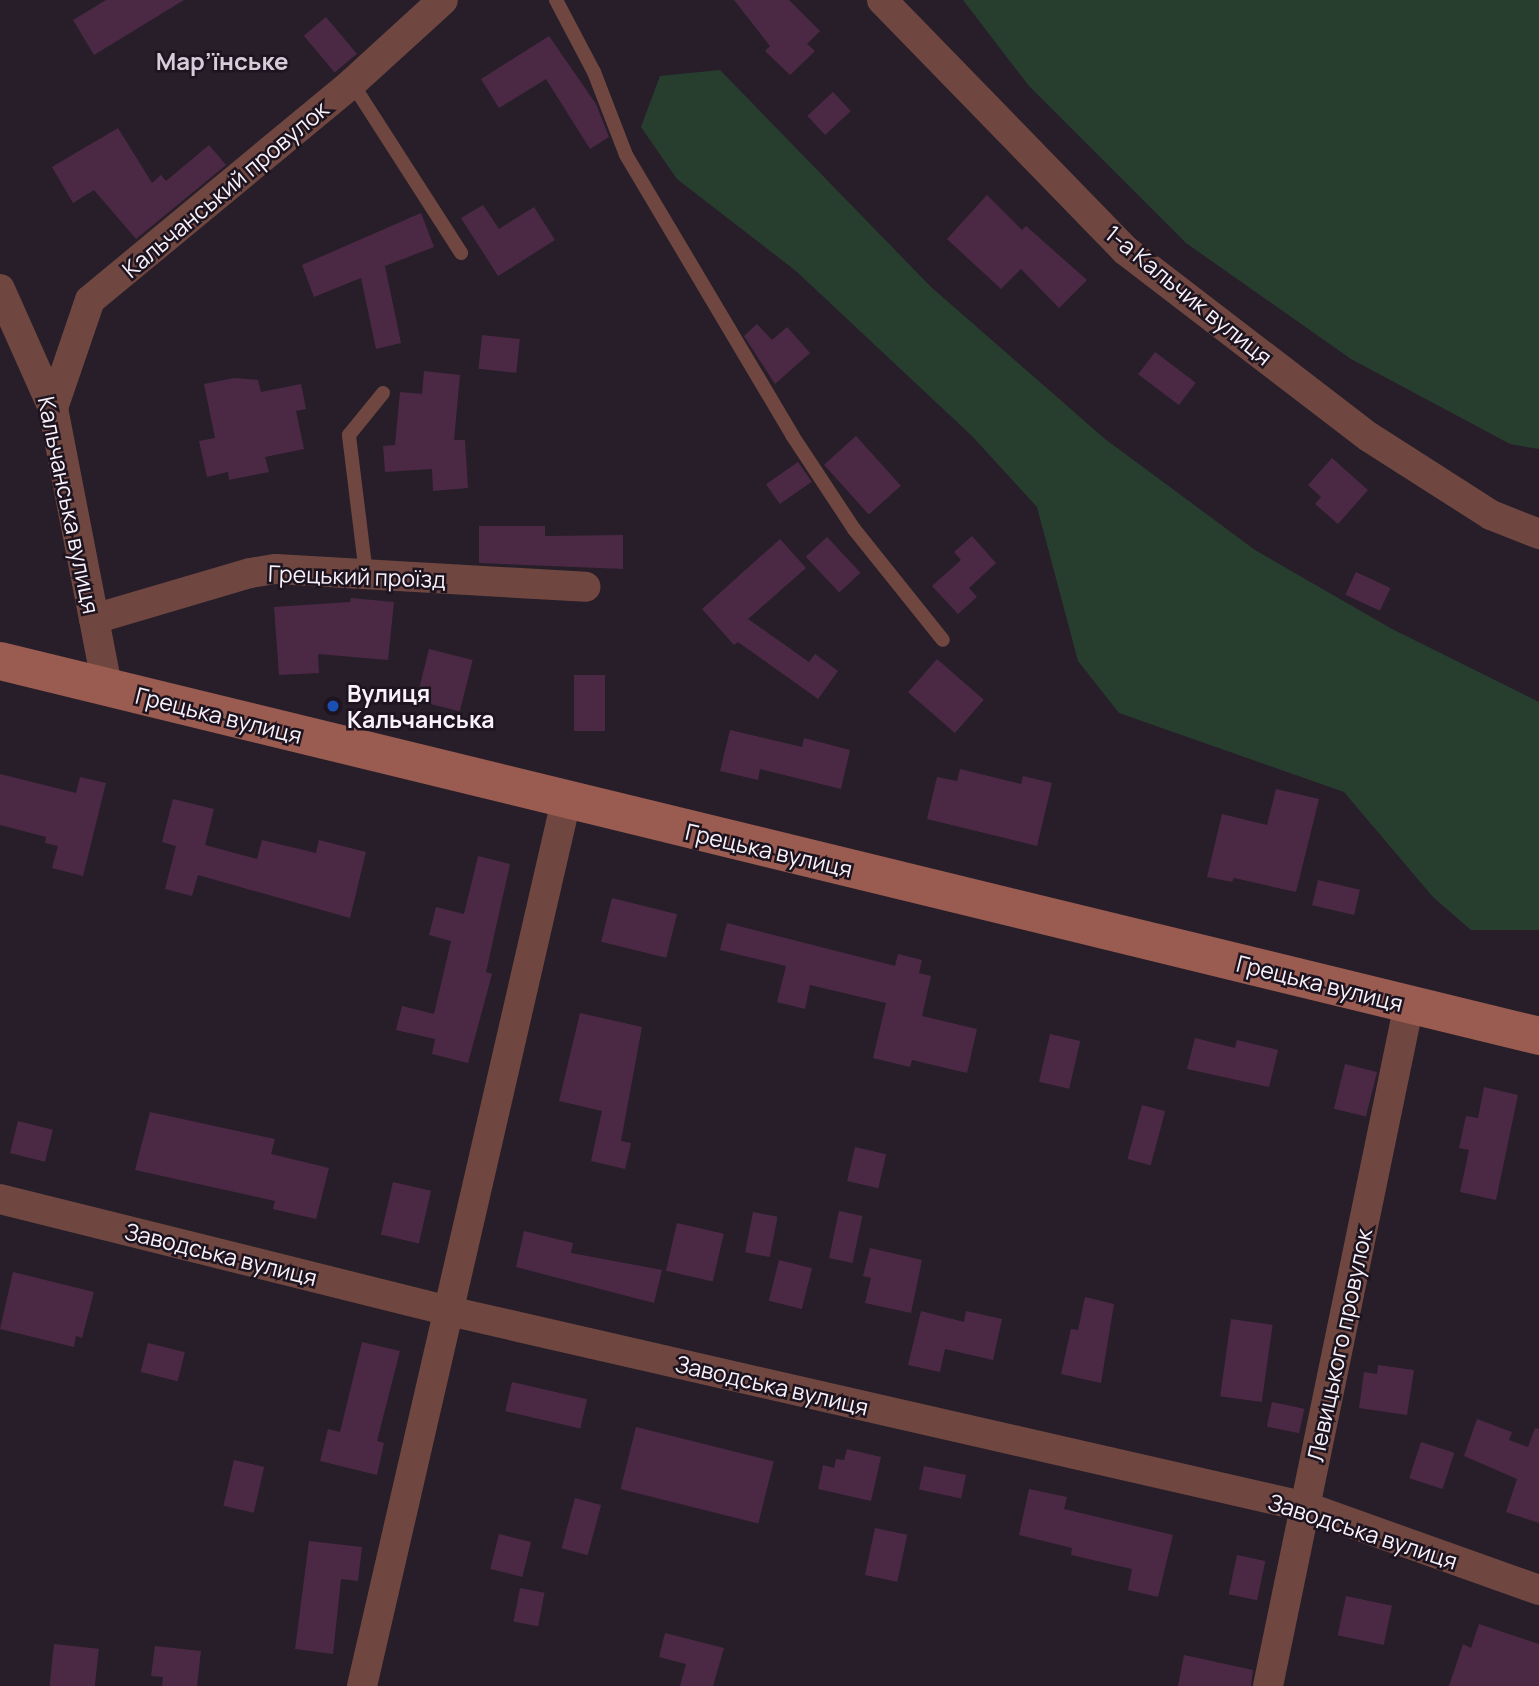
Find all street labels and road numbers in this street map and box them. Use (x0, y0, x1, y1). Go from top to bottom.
street label: Кальчанський провулок (116, 95, 334, 283)
street label: 1-а Кальчик вулиця (1100, 219, 1278, 371)
street label: Кальчанська вулиця (32, 394, 106, 616)
street label: Грецький проїзд (268, 559, 446, 593)
street label: Грецька вулиця (133, 681, 305, 749)
street label: Грецька вулиця (683, 817, 855, 883)
street label: Грецька вулиця (1234, 949, 1406, 1017)
street label: Заводська вулиця (122, 1217, 320, 1291)
street label: Левицького провулок (1301, 1226, 1377, 1464)
street label: Заводська вулиця (673, 1349, 871, 1421)
street label: Заводська вулиця (1265, 1487, 1461, 1575)

